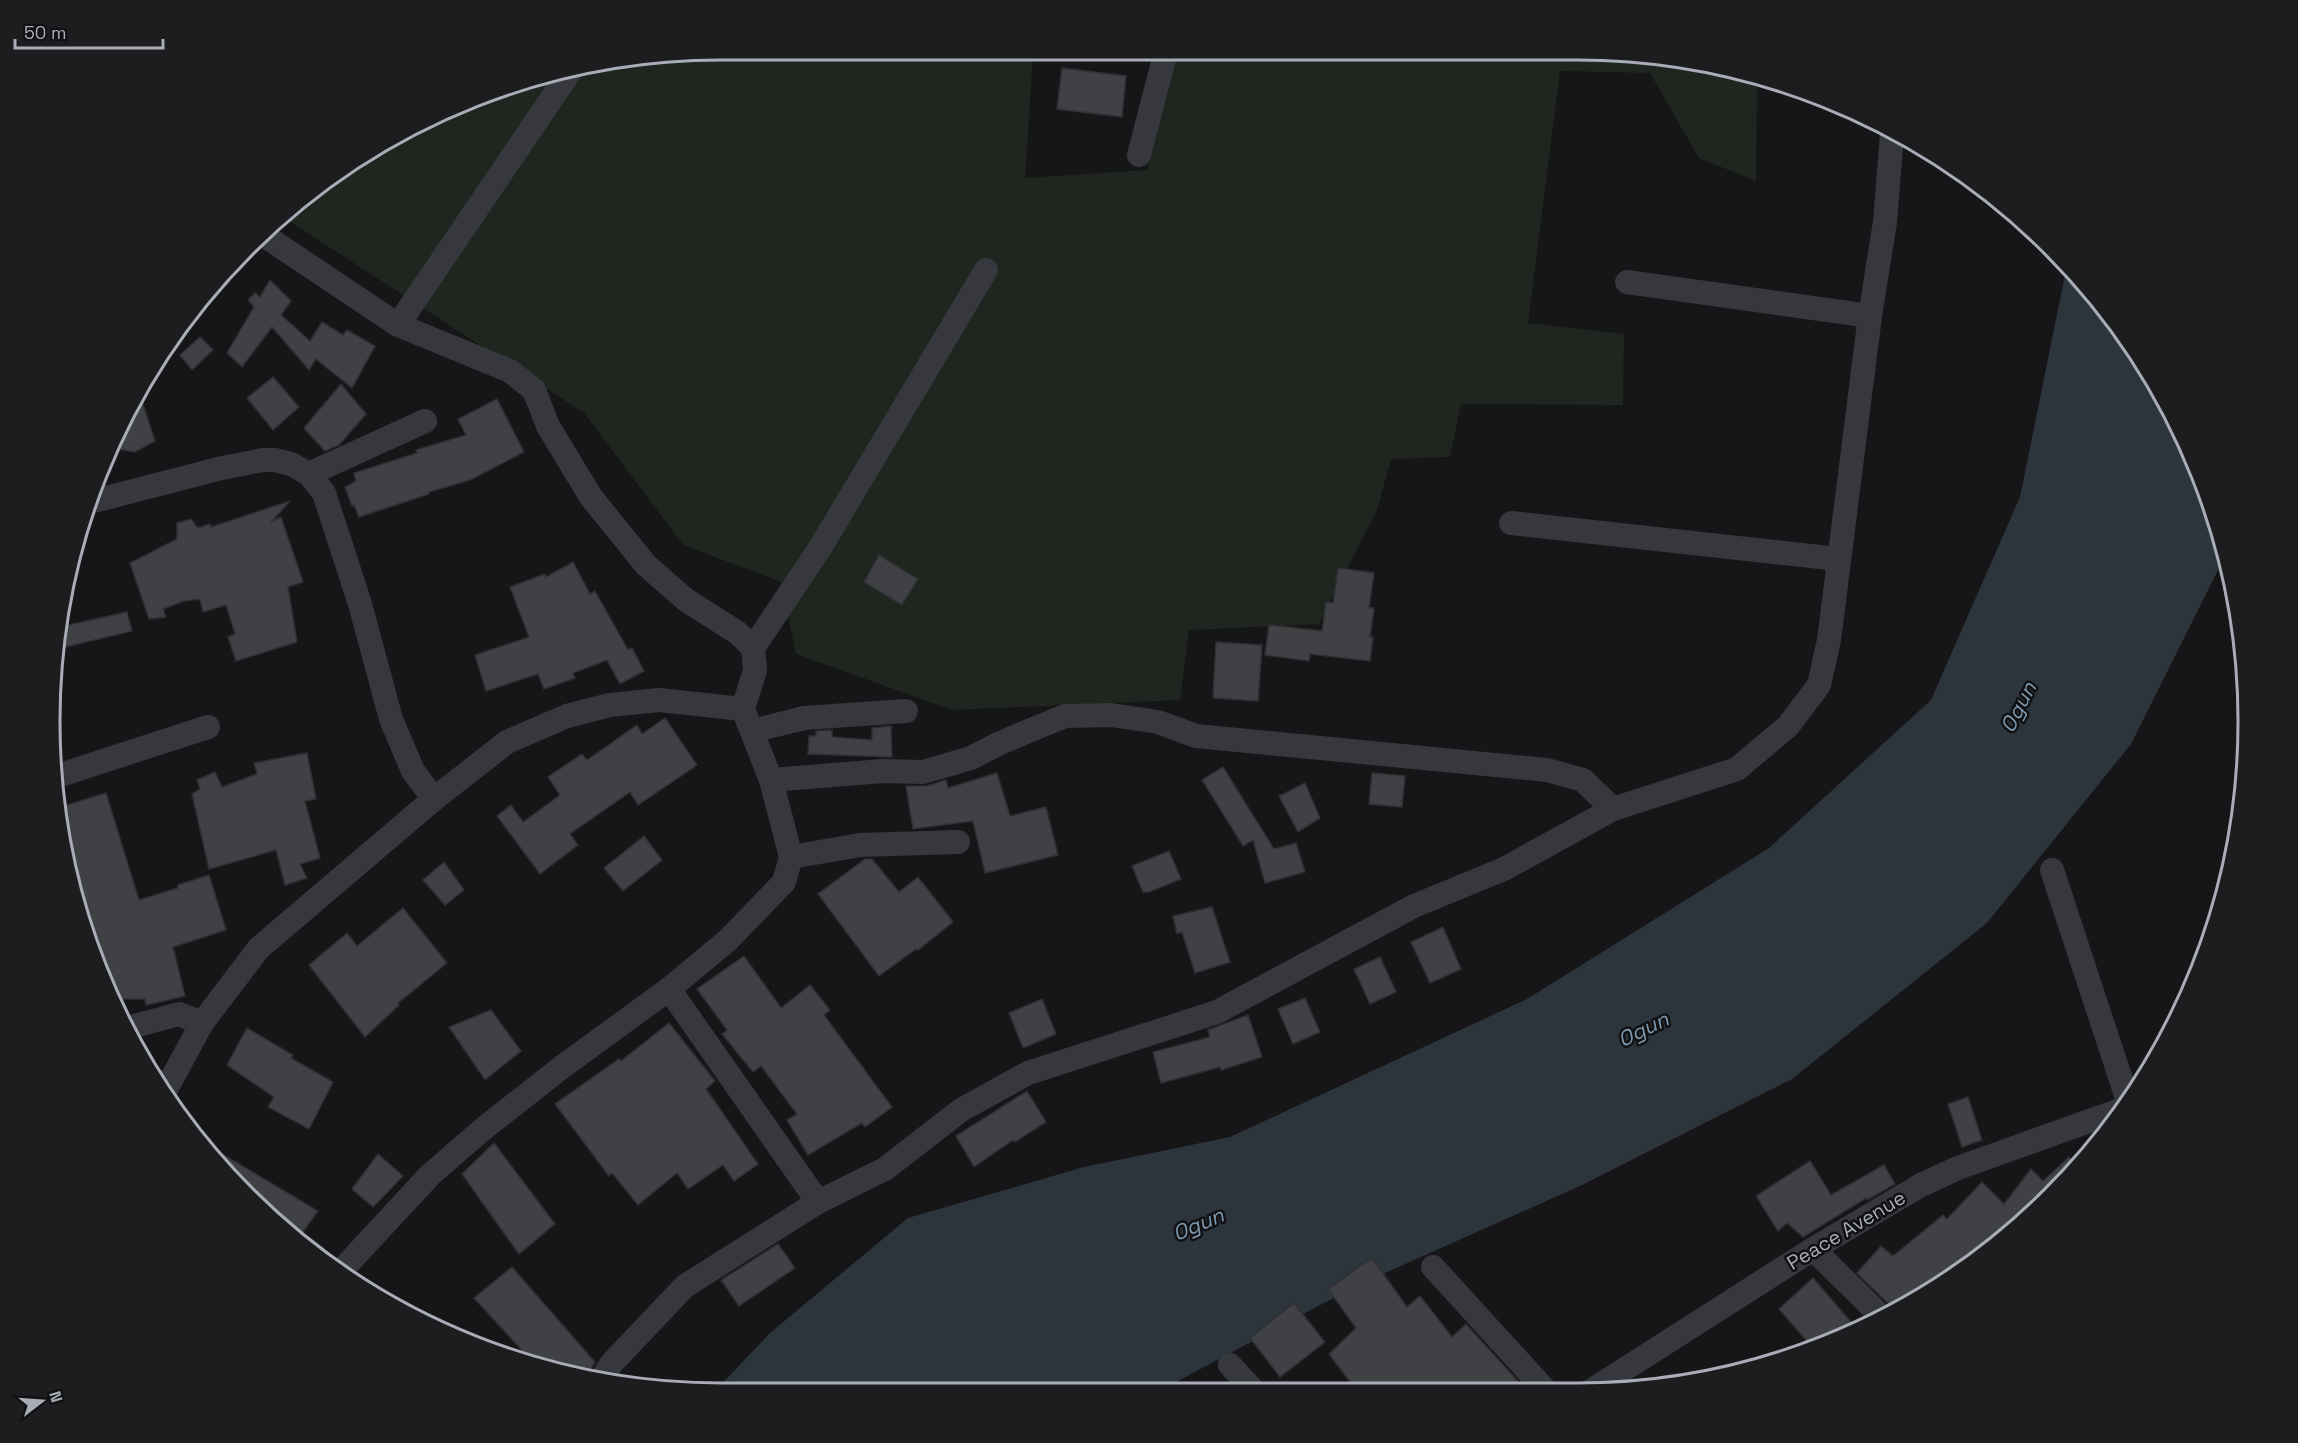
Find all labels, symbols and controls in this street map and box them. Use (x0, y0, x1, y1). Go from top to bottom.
scale bar (15, 12, 164, 50)
text: 50 m (24, 21, 66, 44)
water label: Ogun (1994, 676, 2043, 737)
water label: Ogun (1613, 1005, 1674, 1053)
street label: Peace Avenue (1782, 1184, 1910, 1276)
water label: Ogun (1168, 1201, 1229, 1247)
north arrow (12, 1371, 72, 1431)
text: N (44, 1389, 67, 1405)

